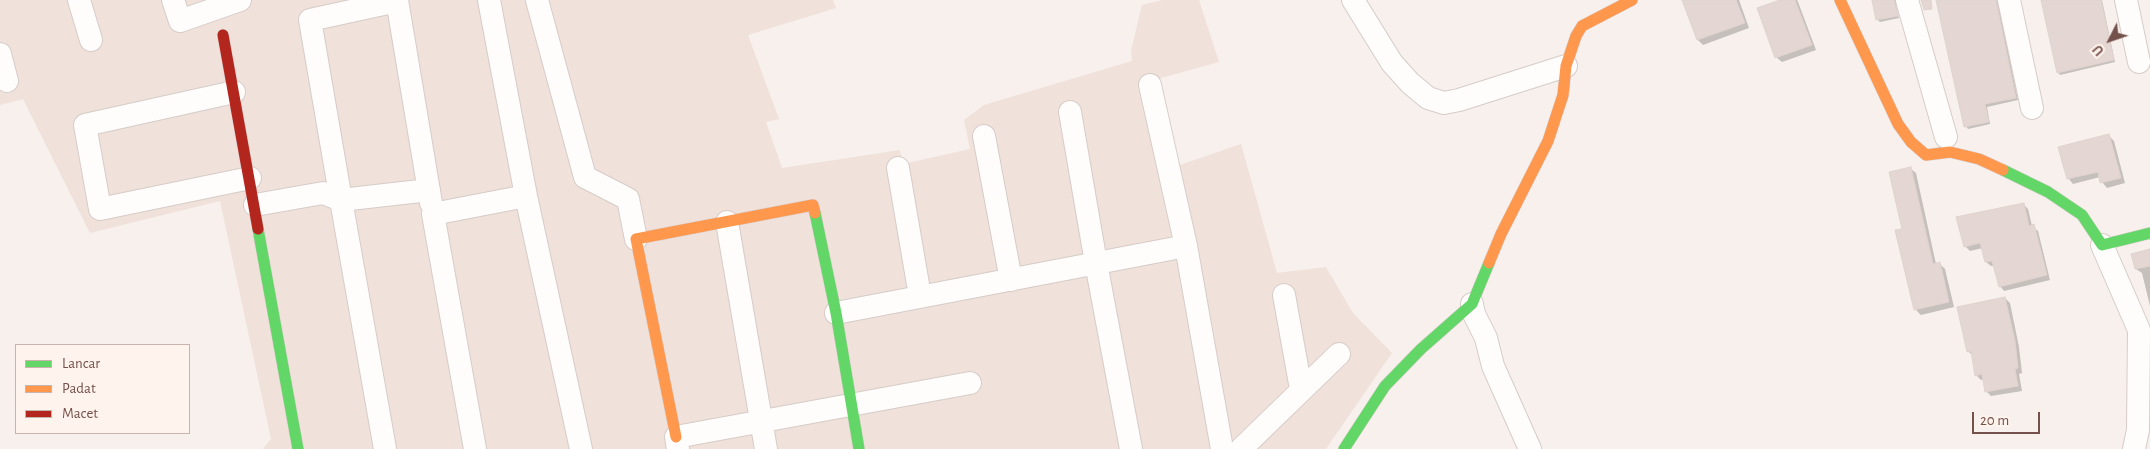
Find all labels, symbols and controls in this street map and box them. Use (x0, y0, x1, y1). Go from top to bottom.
north arrow (2085, 15, 2135, 65)
text: U (2090, 42, 2107, 58)
legend (15, 344, 190, 434)
text: Lancar (62, 356, 100, 371)
text: Padat (62, 381, 96, 396)
scale bar (1975, 402, 2042, 434)
text: Macet (62, 406, 98, 421)
text: 20 m (1980, 413, 2009, 428)

